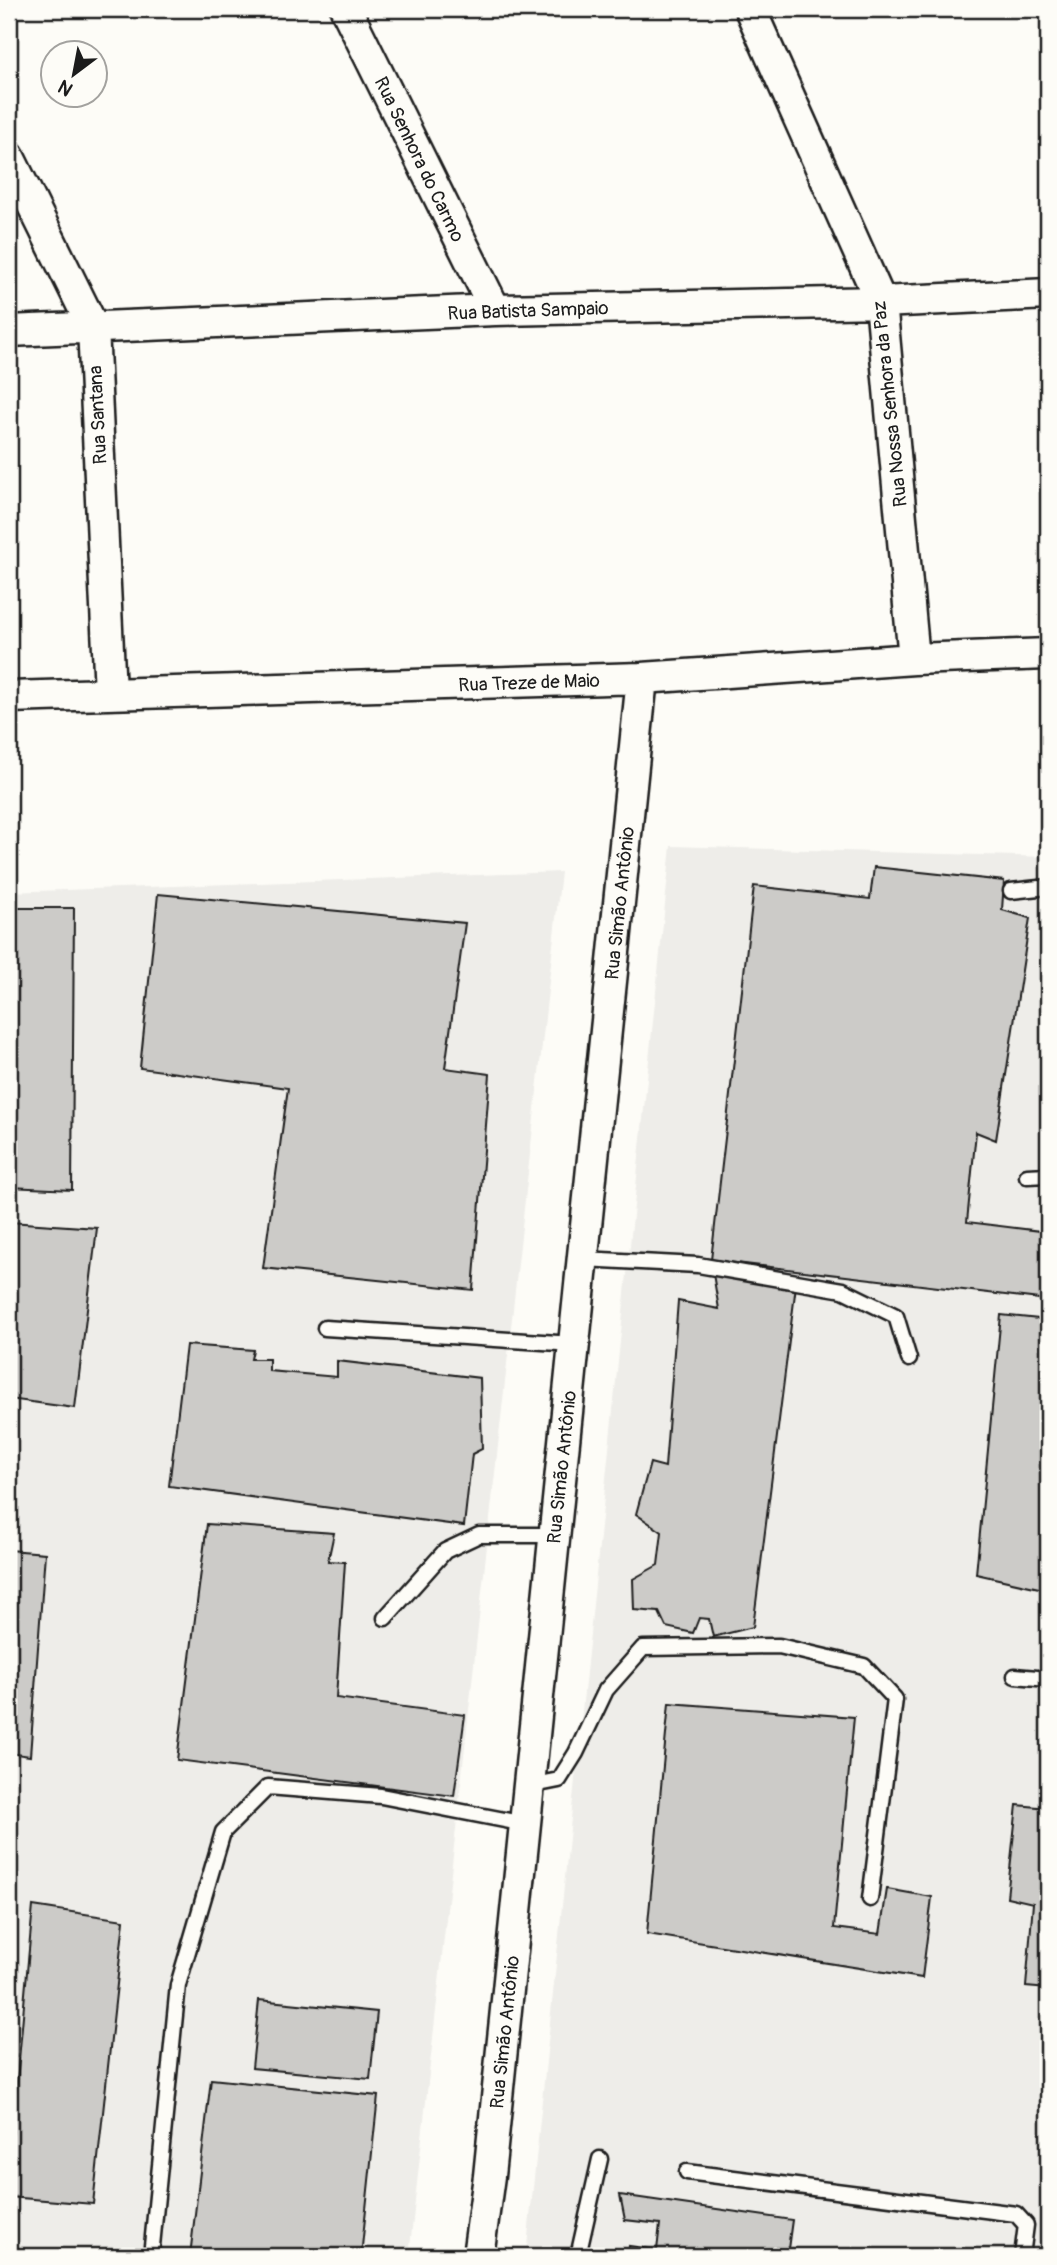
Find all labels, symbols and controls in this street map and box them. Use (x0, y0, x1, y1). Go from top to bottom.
north arrow (38, 38, 108, 108)
street label: Rua Senhora do Carmo (369, 73, 470, 246)
text: N (54, 74, 77, 101)
street label: Rua Batista Sampaio (447, 296, 609, 326)
street label: Rua Nossa Senhora da Paz (867, 300, 913, 508)
street label: Rua Santana (83, 365, 113, 465)
street label: Rua Treze de Maio (458, 669, 600, 697)
street label: Rua Simão Antônio (600, 825, 640, 981)
street label: Rua Simão Antônio (542, 1389, 582, 1545)
street label: Rua Simão Antônio (485, 1954, 525, 2110)

